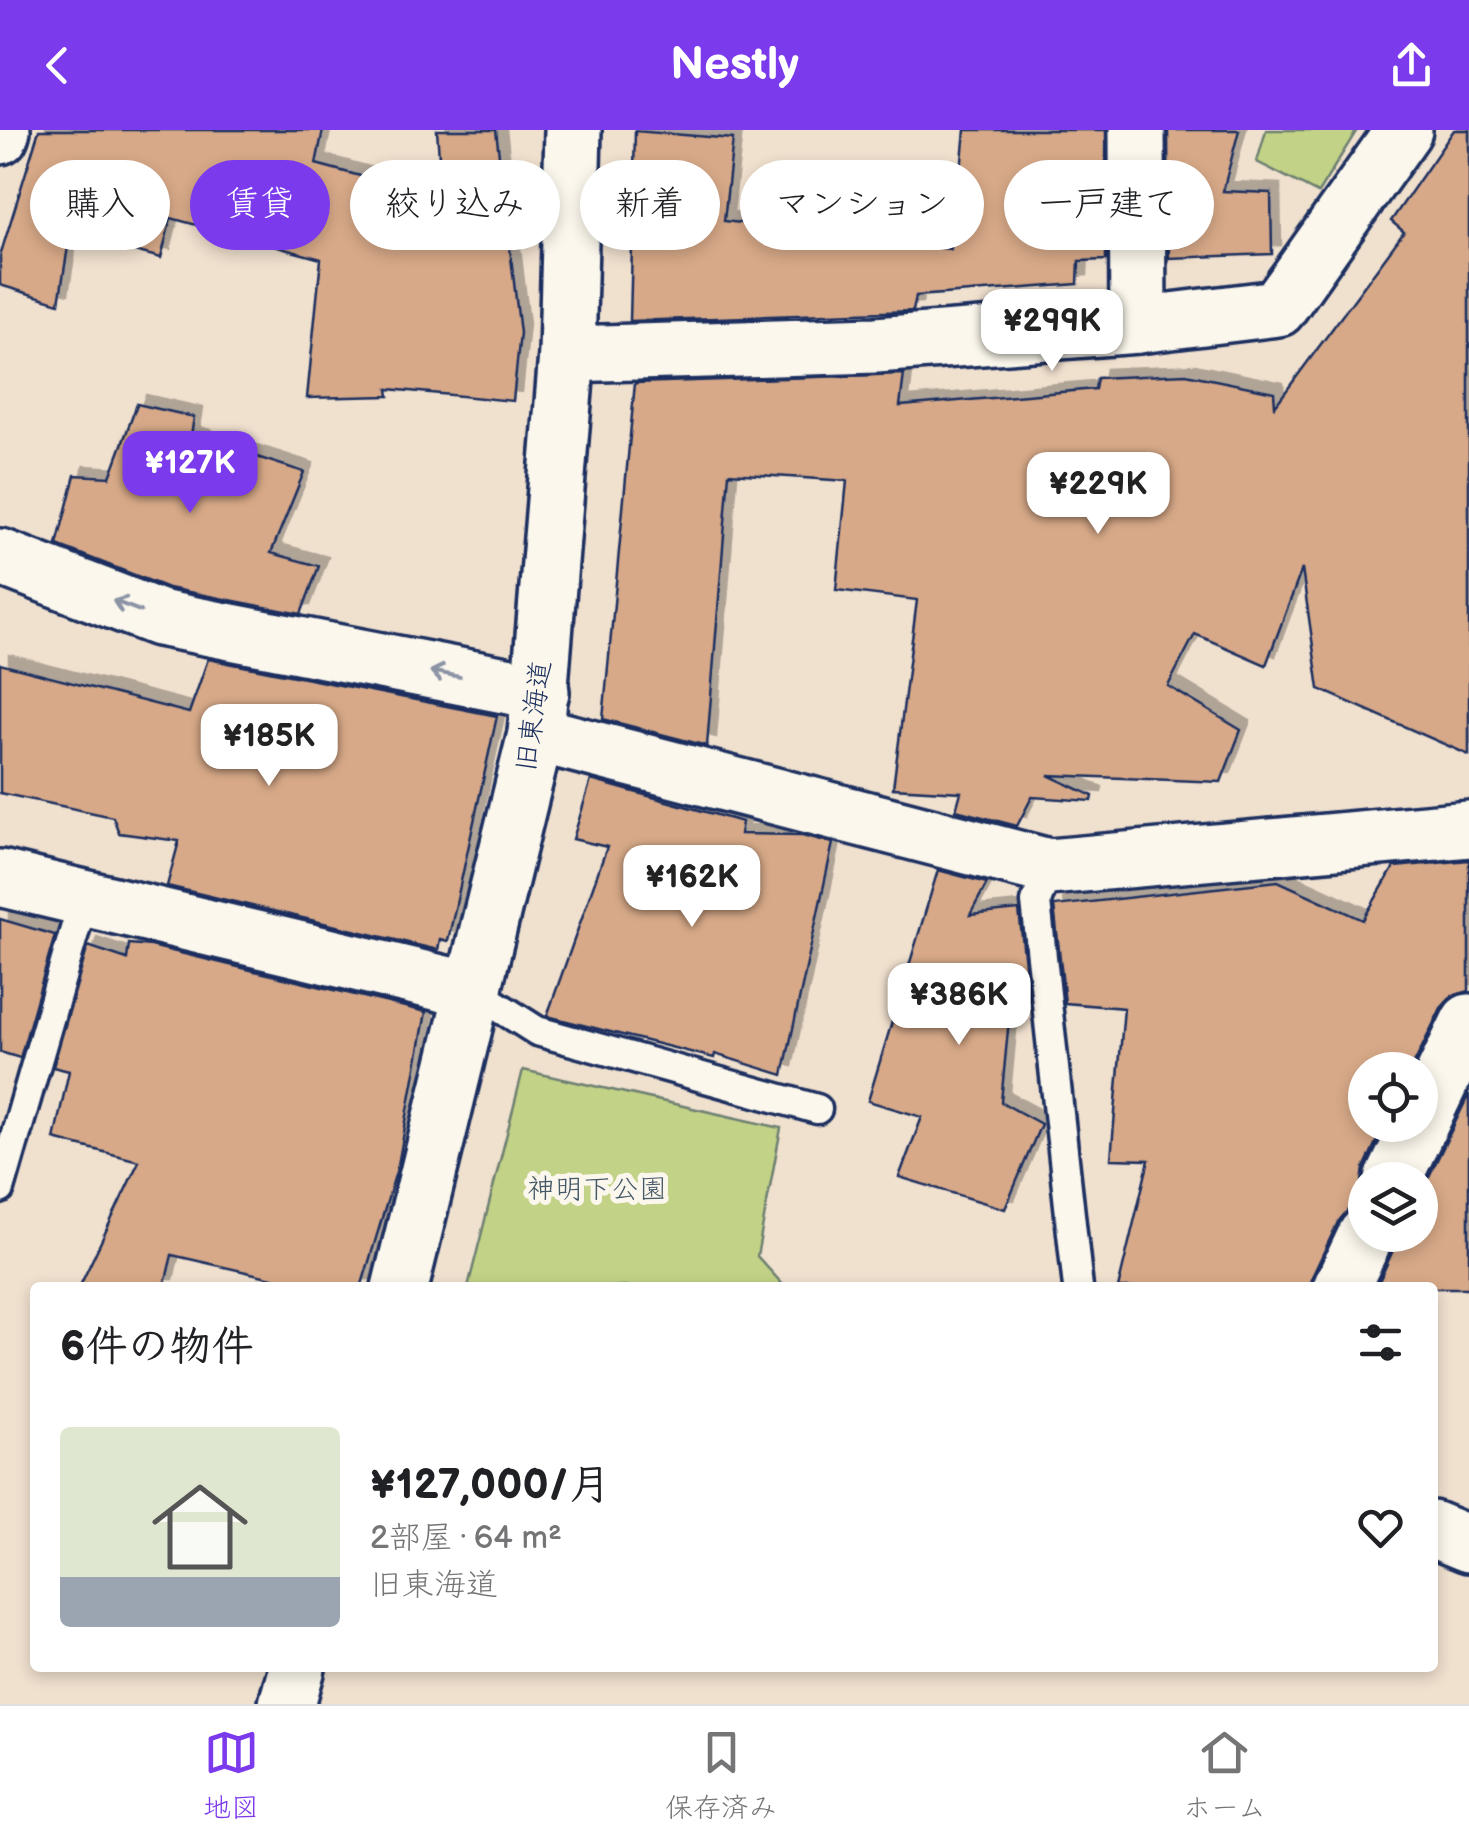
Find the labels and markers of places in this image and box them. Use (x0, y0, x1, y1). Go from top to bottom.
pin: ¥299K (982, 289, 1122, 374)
pin: ¥127K (120, 431, 260, 516)
pin: ¥229K (1028, 452, 1168, 537)
pin: ¥185K (199, 704, 339, 789)
pin: ¥162K (622, 845, 762, 930)
pin: ¥386K (889, 963, 1029, 1048)

